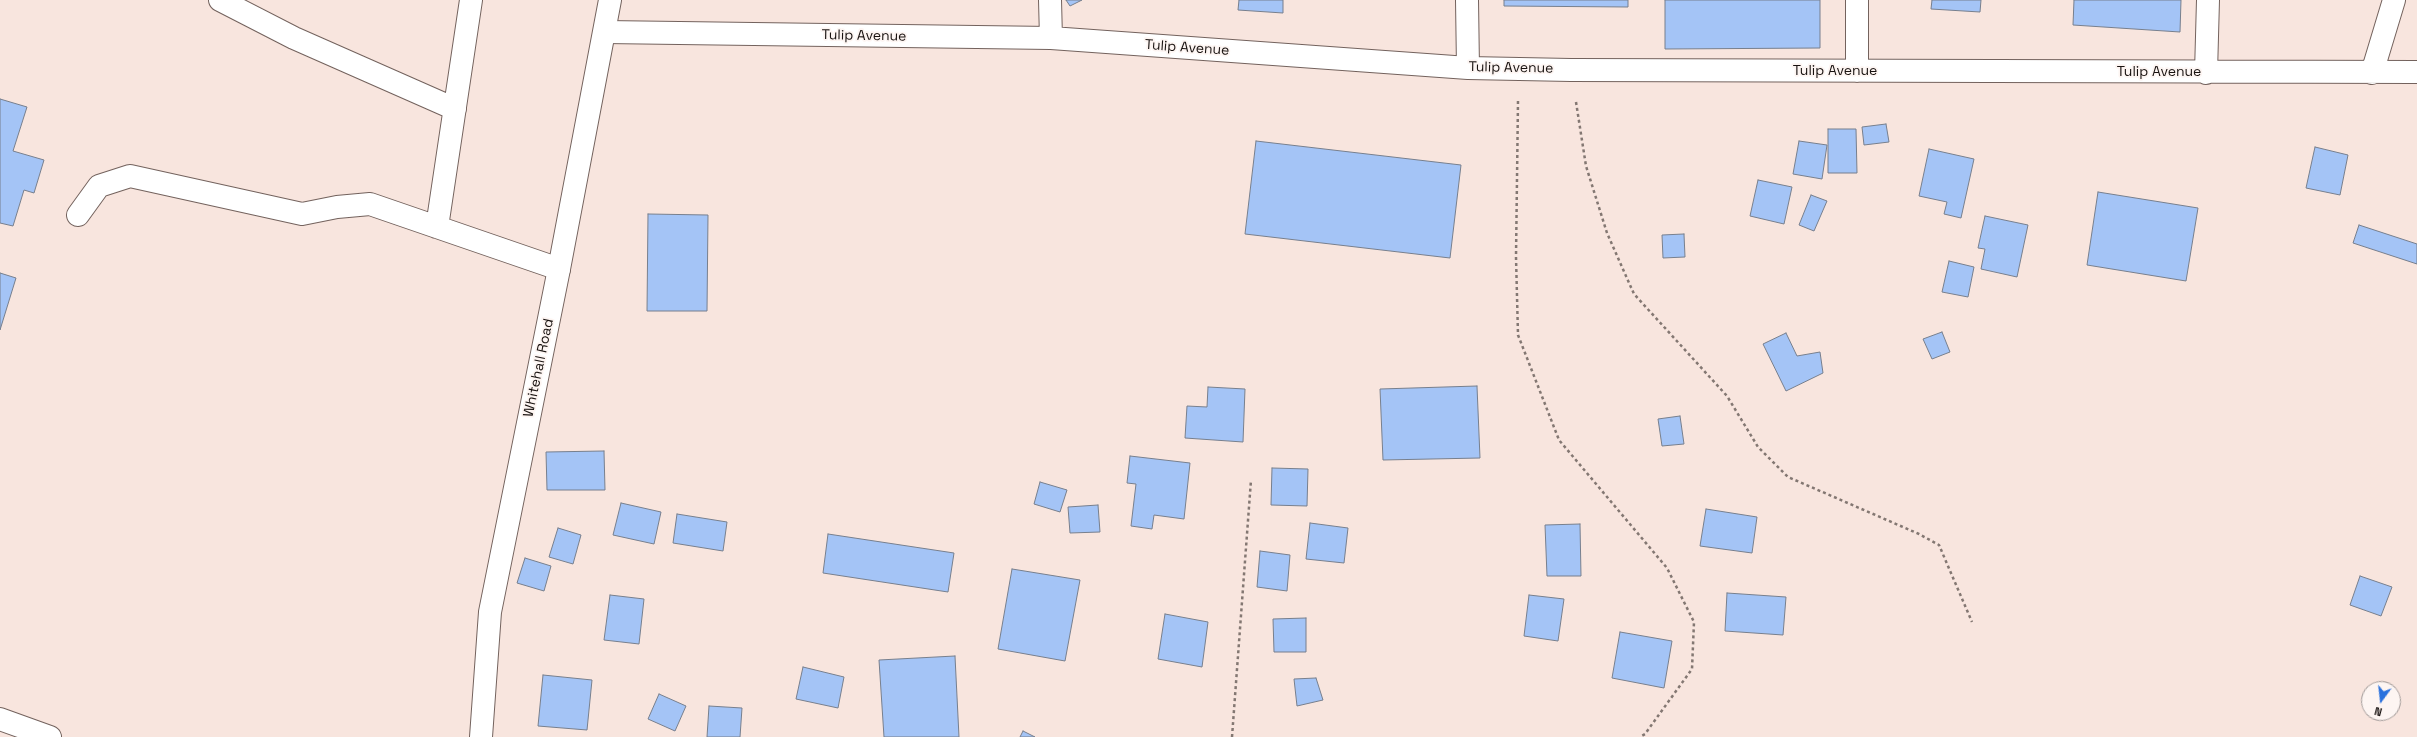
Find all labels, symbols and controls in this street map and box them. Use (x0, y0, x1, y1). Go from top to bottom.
street label: Tulip Avenue (822, 27, 906, 45)
street label: Tulip Avenue (1144, 37, 1230, 59)
street label: Tulip Avenue (1469, 59, 1553, 77)
street label: Tulip Avenue (1793, 63, 1877, 79)
street label: Tulip Avenue (2117, 64, 2201, 80)
street label: Whitehall Road (520, 317, 558, 419)
north arrow (2361, 681, 2401, 721)
text: N (2373, 704, 2384, 719)

